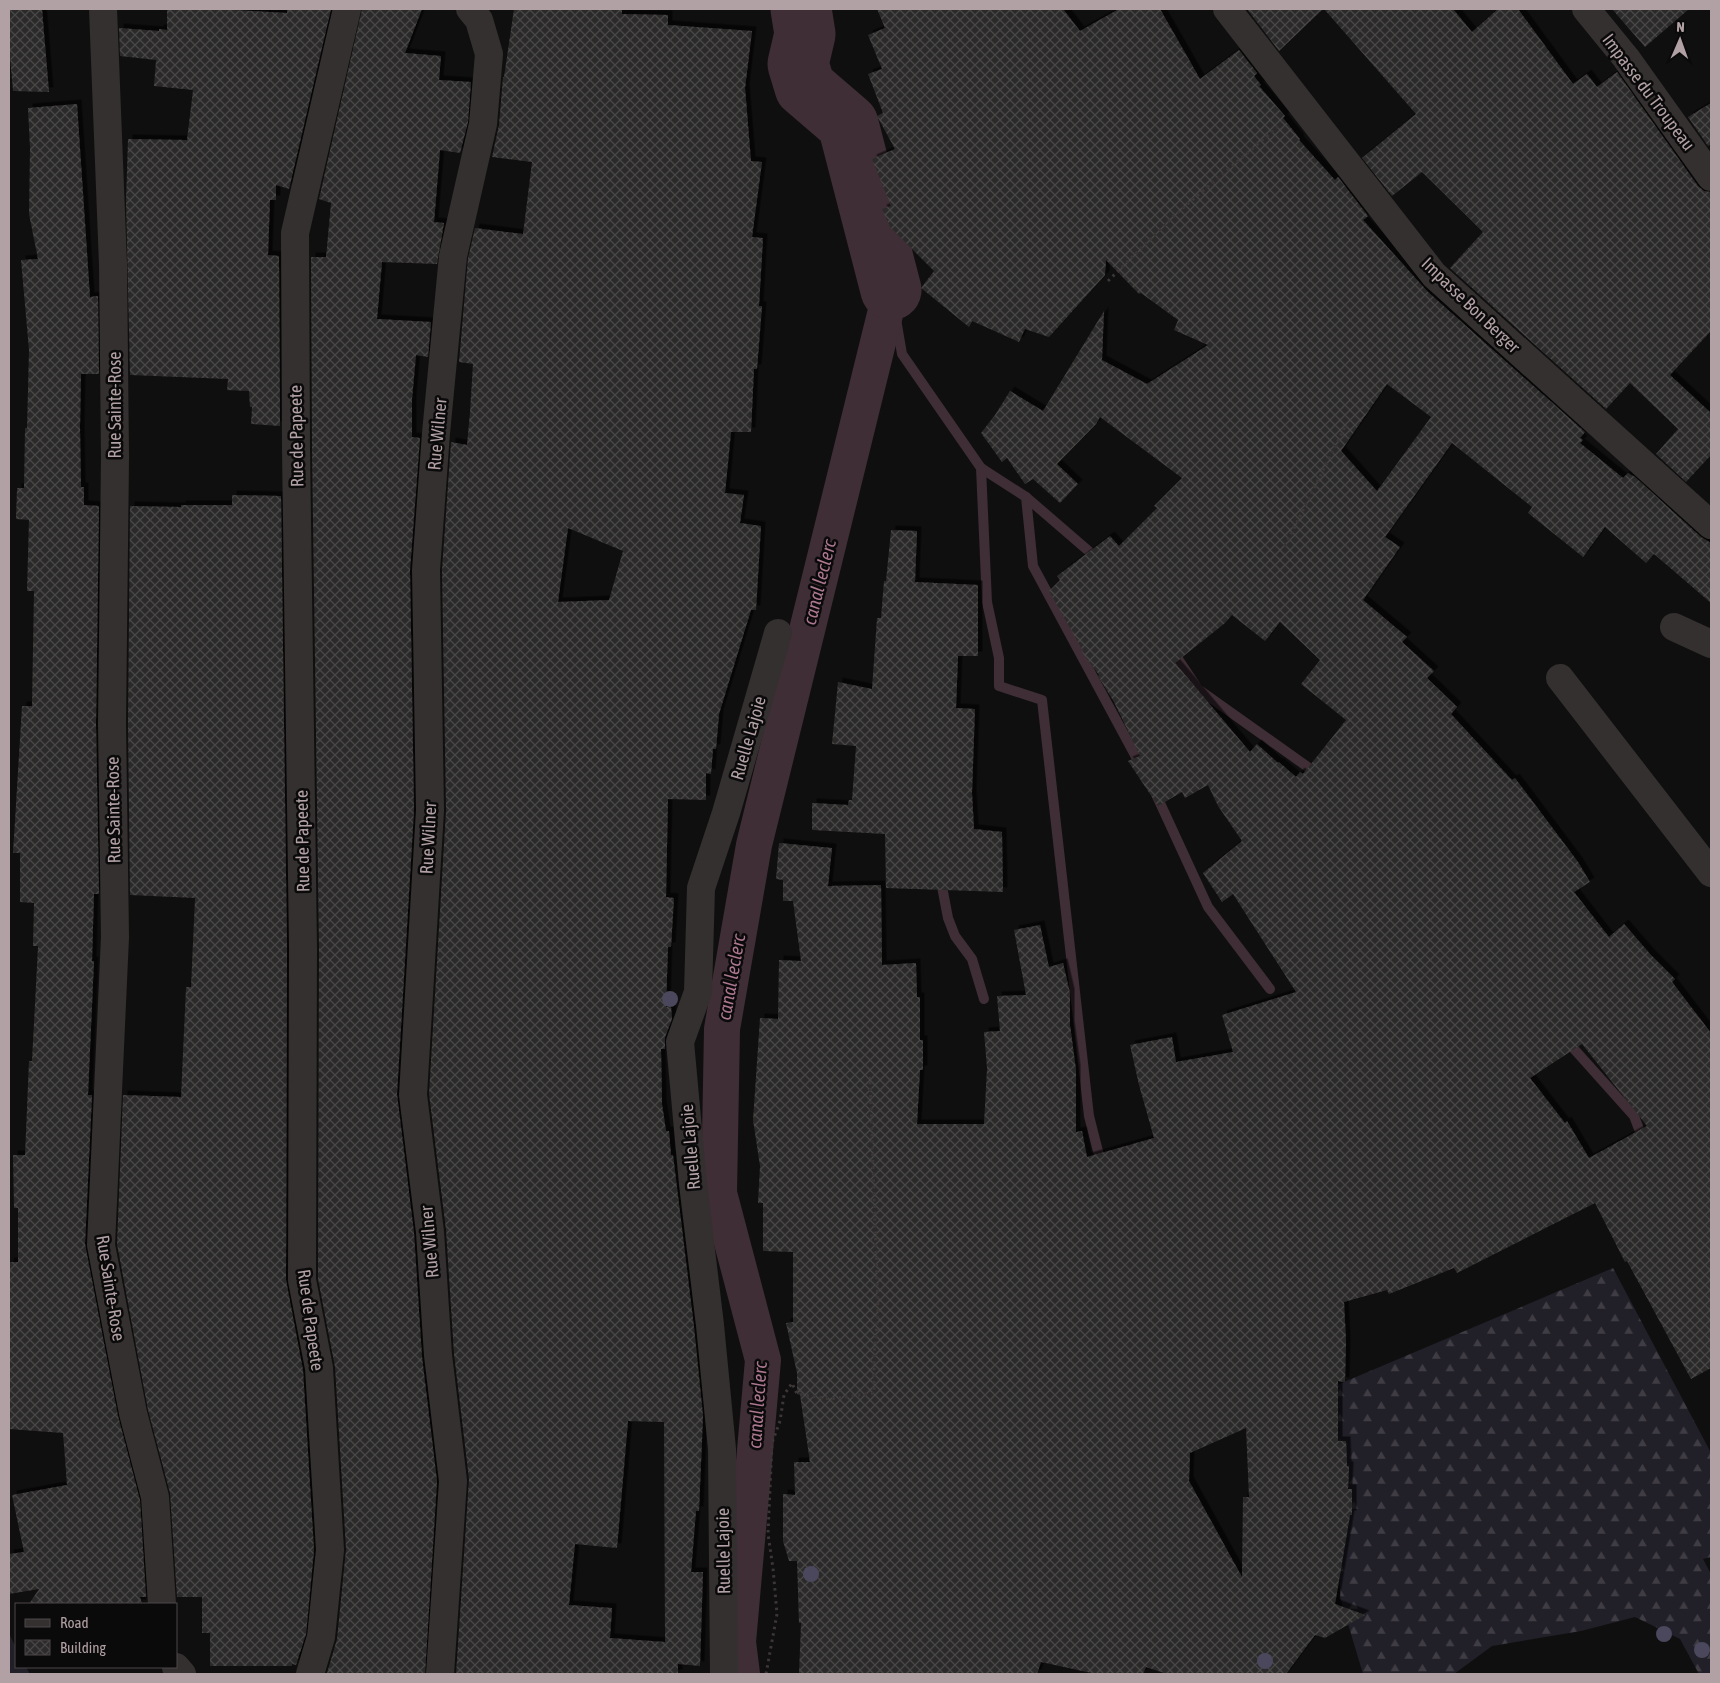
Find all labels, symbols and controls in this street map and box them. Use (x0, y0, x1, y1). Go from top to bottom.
north arrow (1655, 15, 1705, 65)
text: N (1676, 19, 1685, 35)
street label: Impasse du Troupeau (1598, 30, 1700, 154)
street label: Impasse Bon Berger (1418, 253, 1525, 358)
street label: Rue Sainte-Rose (104, 352, 125, 458)
street label: Rue de Papeete (285, 385, 307, 487)
street label: Rue Wilner (423, 396, 451, 471)
water label: canal leclerc (798, 536, 840, 627)
street label: Ruelle Lajoie (726, 694, 770, 782)
street label: Rue Sainte-Rose (102, 756, 124, 864)
street label: Rue de Papeete (291, 790, 313, 892)
street label: Rue Wilner (416, 801, 440, 875)
water label: canal leclerc (713, 931, 750, 1022)
street label: Ruelle Lajoie (676, 1103, 704, 1191)
street label: Rue Wilner (415, 1204, 443, 1279)
street label: Rue Sainte-Rose (92, 1234, 130, 1342)
street label: Rue de Papeete (293, 1268, 329, 1372)
water label: canal leclerc (743, 1360, 771, 1449)
street label: Ruelle Lajoie (712, 1508, 734, 1594)
legend (15, 1603, 178, 1668)
text: Road (60, 1614, 89, 1631)
text: Building (60, 1639, 106, 1656)

